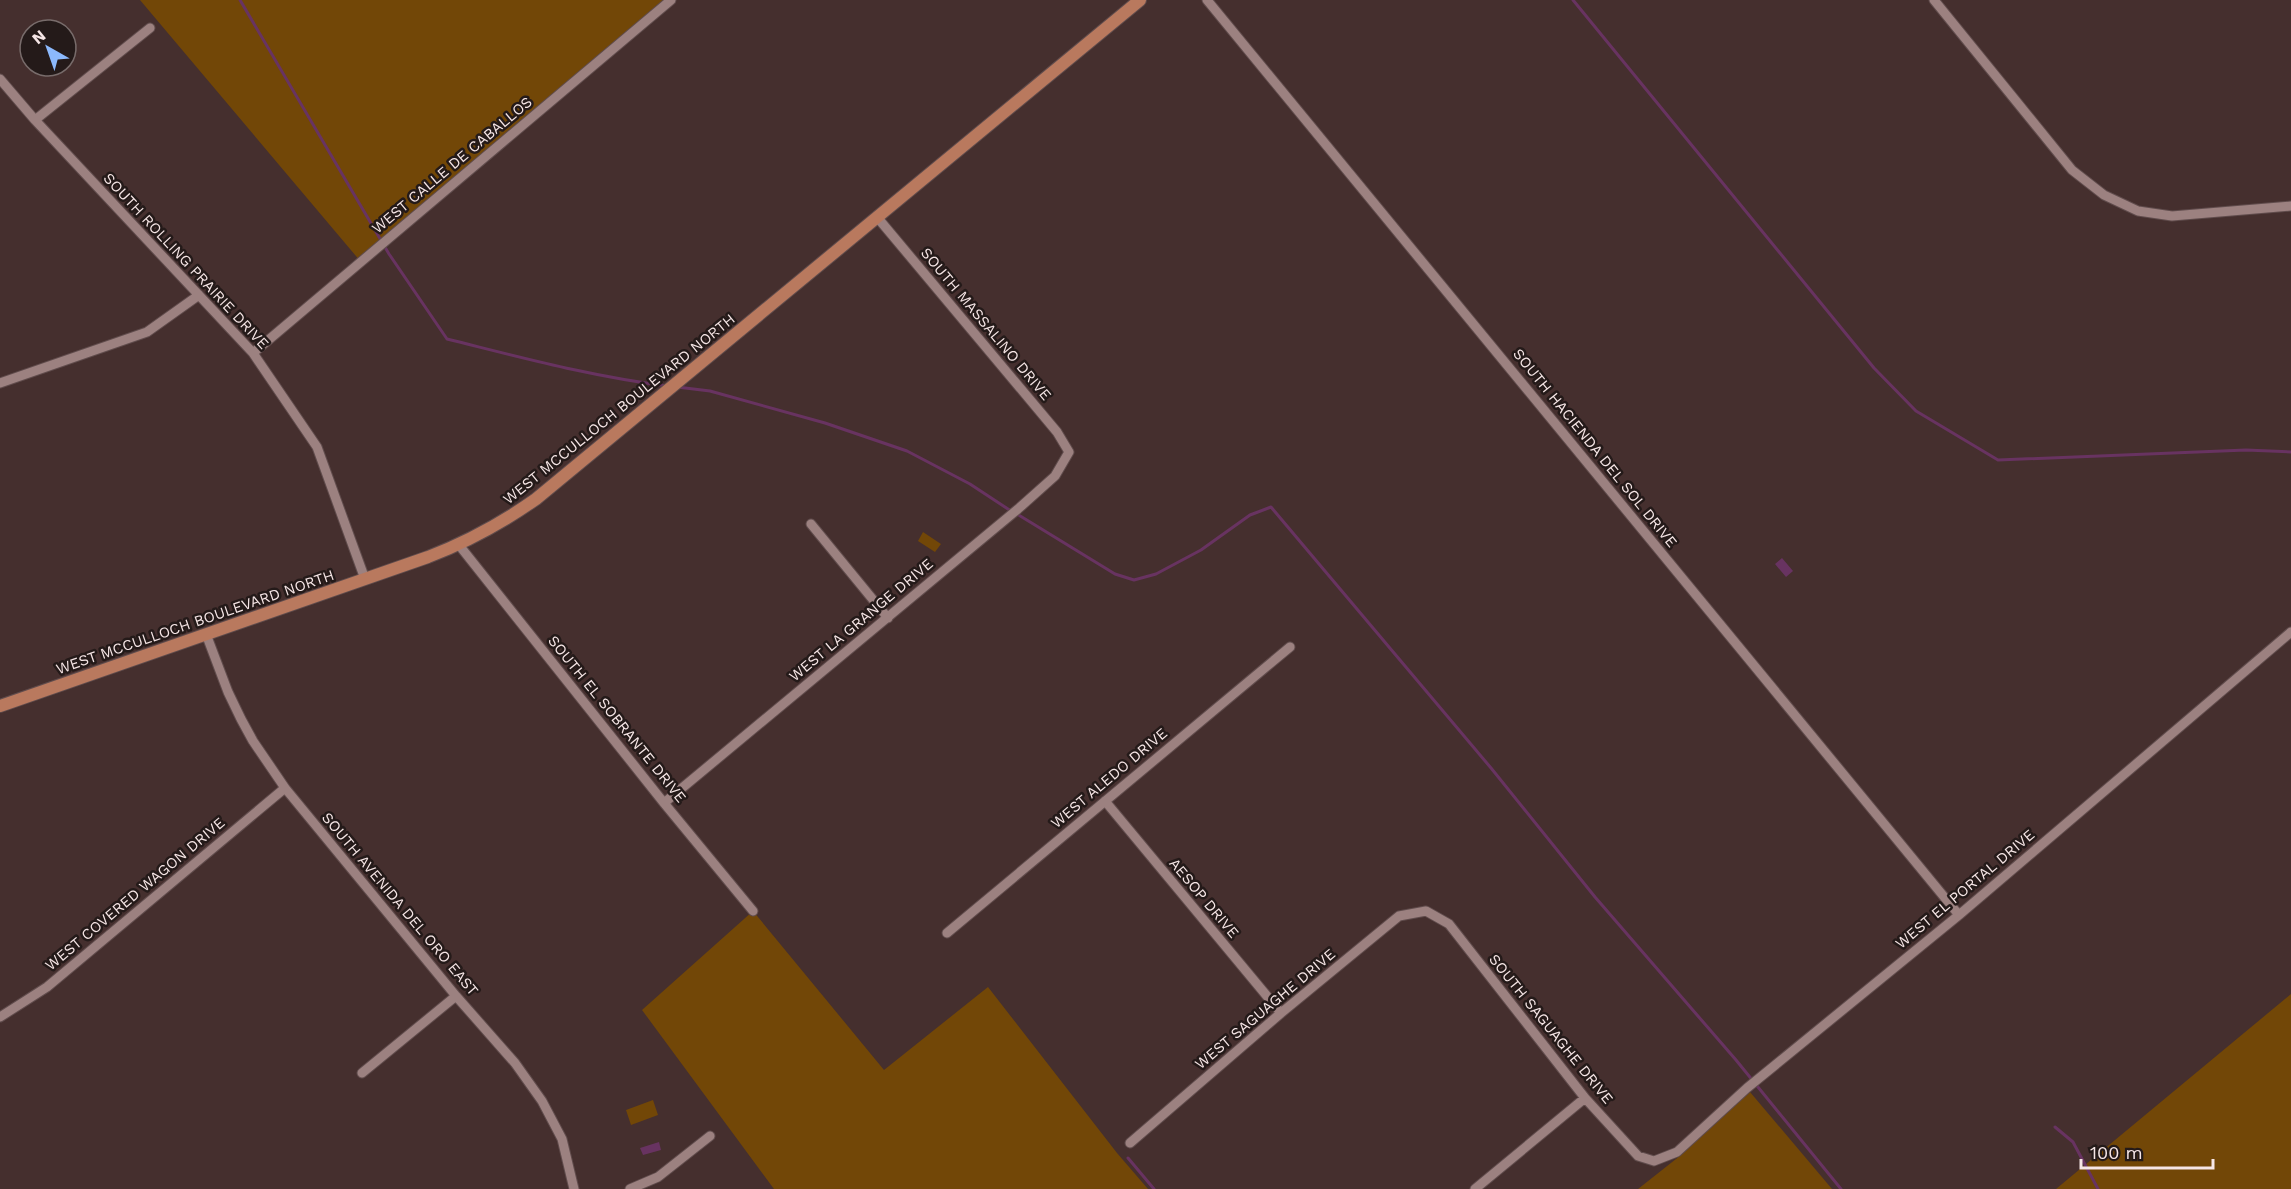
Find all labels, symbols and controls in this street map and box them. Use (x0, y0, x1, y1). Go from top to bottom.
north arrow (18, 18, 78, 78)
text: N (28, 26, 49, 48)
street label: WEST CALLE DE CABALLOS (368, 93, 536, 237)
street label: SOUTH ROLLING PRAIRIE DRIVE (100, 169, 272, 353)
street label: SOUTH MASSALINO DRIVE (917, 244, 1055, 404)
street label: WEST MCCULLOCH BOULEVARD NORTH (500, 310, 738, 508)
street label: SOUTH HACIENDA DEL SOL DRIVE (1509, 345, 1681, 551)
street label: WEST LA GRANGE DRIVE (785, 555, 937, 685)
street label: WEST MCCULLOCH BOULEVARD NORTH (54, 566, 336, 678)
street label: SOUTH EL SOBRANTE DRIVE (544, 632, 690, 806)
street label: WEST ALEDO DRIVE (1047, 724, 1171, 832)
street label: SOUTH AVENIDA DEL ORO EAST (318, 809, 482, 999)
street label: WEST COVERED WAGON DRIVE (42, 814, 228, 974)
street label: WEST EL PORTAL DRIVE (1892, 826, 2038, 952)
street label: AESOP DRIVE (1165, 854, 1243, 942)
street label: WEST SAGUAGHE DRIVE (1191, 945, 1339, 1073)
street label: SOUTH SAGUAGHE DRIVE (1485, 950, 1617, 1108)
scale bar (2081, 1132, 2213, 1170)
text: 100 m (2090, 1142, 2143, 1163)

